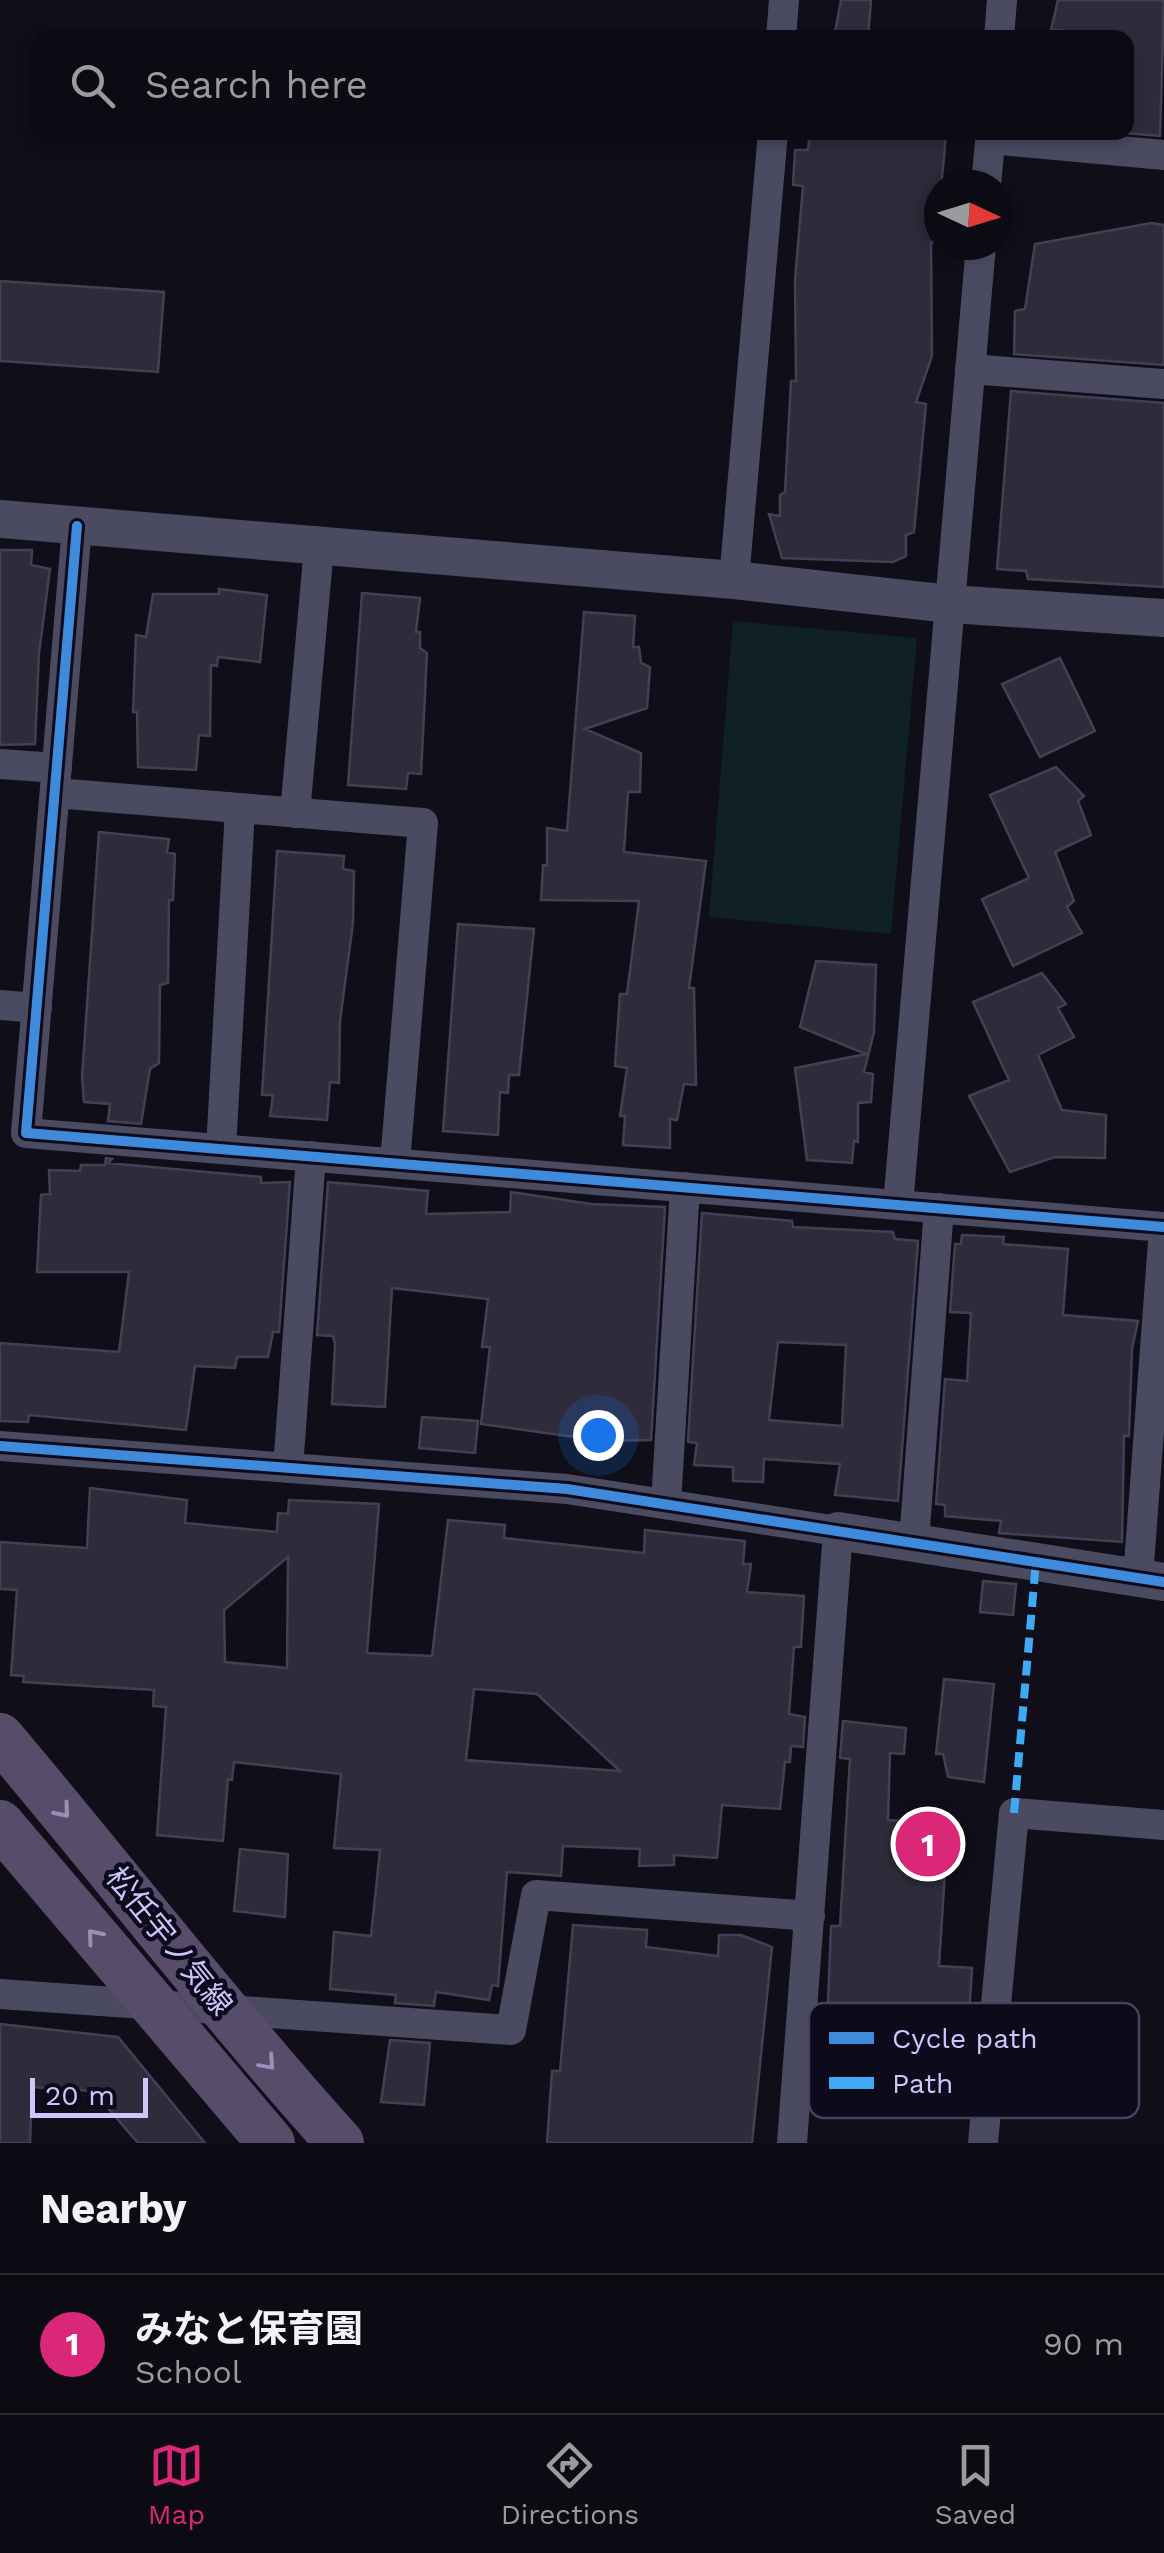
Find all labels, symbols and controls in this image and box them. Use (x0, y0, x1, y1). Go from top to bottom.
search box (30, 30, 1134, 140)
icon: search (65, 58, 120, 113)
text: Search here (145, 63, 368, 107)
north arrow (924, 170, 1014, 260)
your location (573, 1410, 624, 1461)
one-way arrow (51, 1800, 69, 1818)
pin: 1 (896, 1806, 960, 1882)
street label: 松任宇ノ気線 (99, 1860, 240, 2022)
one-way arrow (88, 1929, 106, 1947)
legend (809, 2003, 1139, 2118)
text: Cycle path (892, 2022, 1038, 2055)
one-way arrow (257, 2051, 275, 2070)
text: Path (892, 2067, 953, 2100)
scale bar (30, 2073, 148, 2118)
text: 20 m (45, 2079, 115, 2112)
text: Nearby (40, 2184, 187, 2233)
text: みなと保育園 (135, 2307, 363, 2351)
text: 1 (66, 2325, 79, 2363)
text: 90 m (1043, 2325, 1124, 2363)
text: School (135, 2353, 241, 2391)
tab: Map (148, 2438, 205, 2531)
tab: Directions (501, 2438, 639, 2531)
tab: Saved (935, 2438, 1016, 2531)

